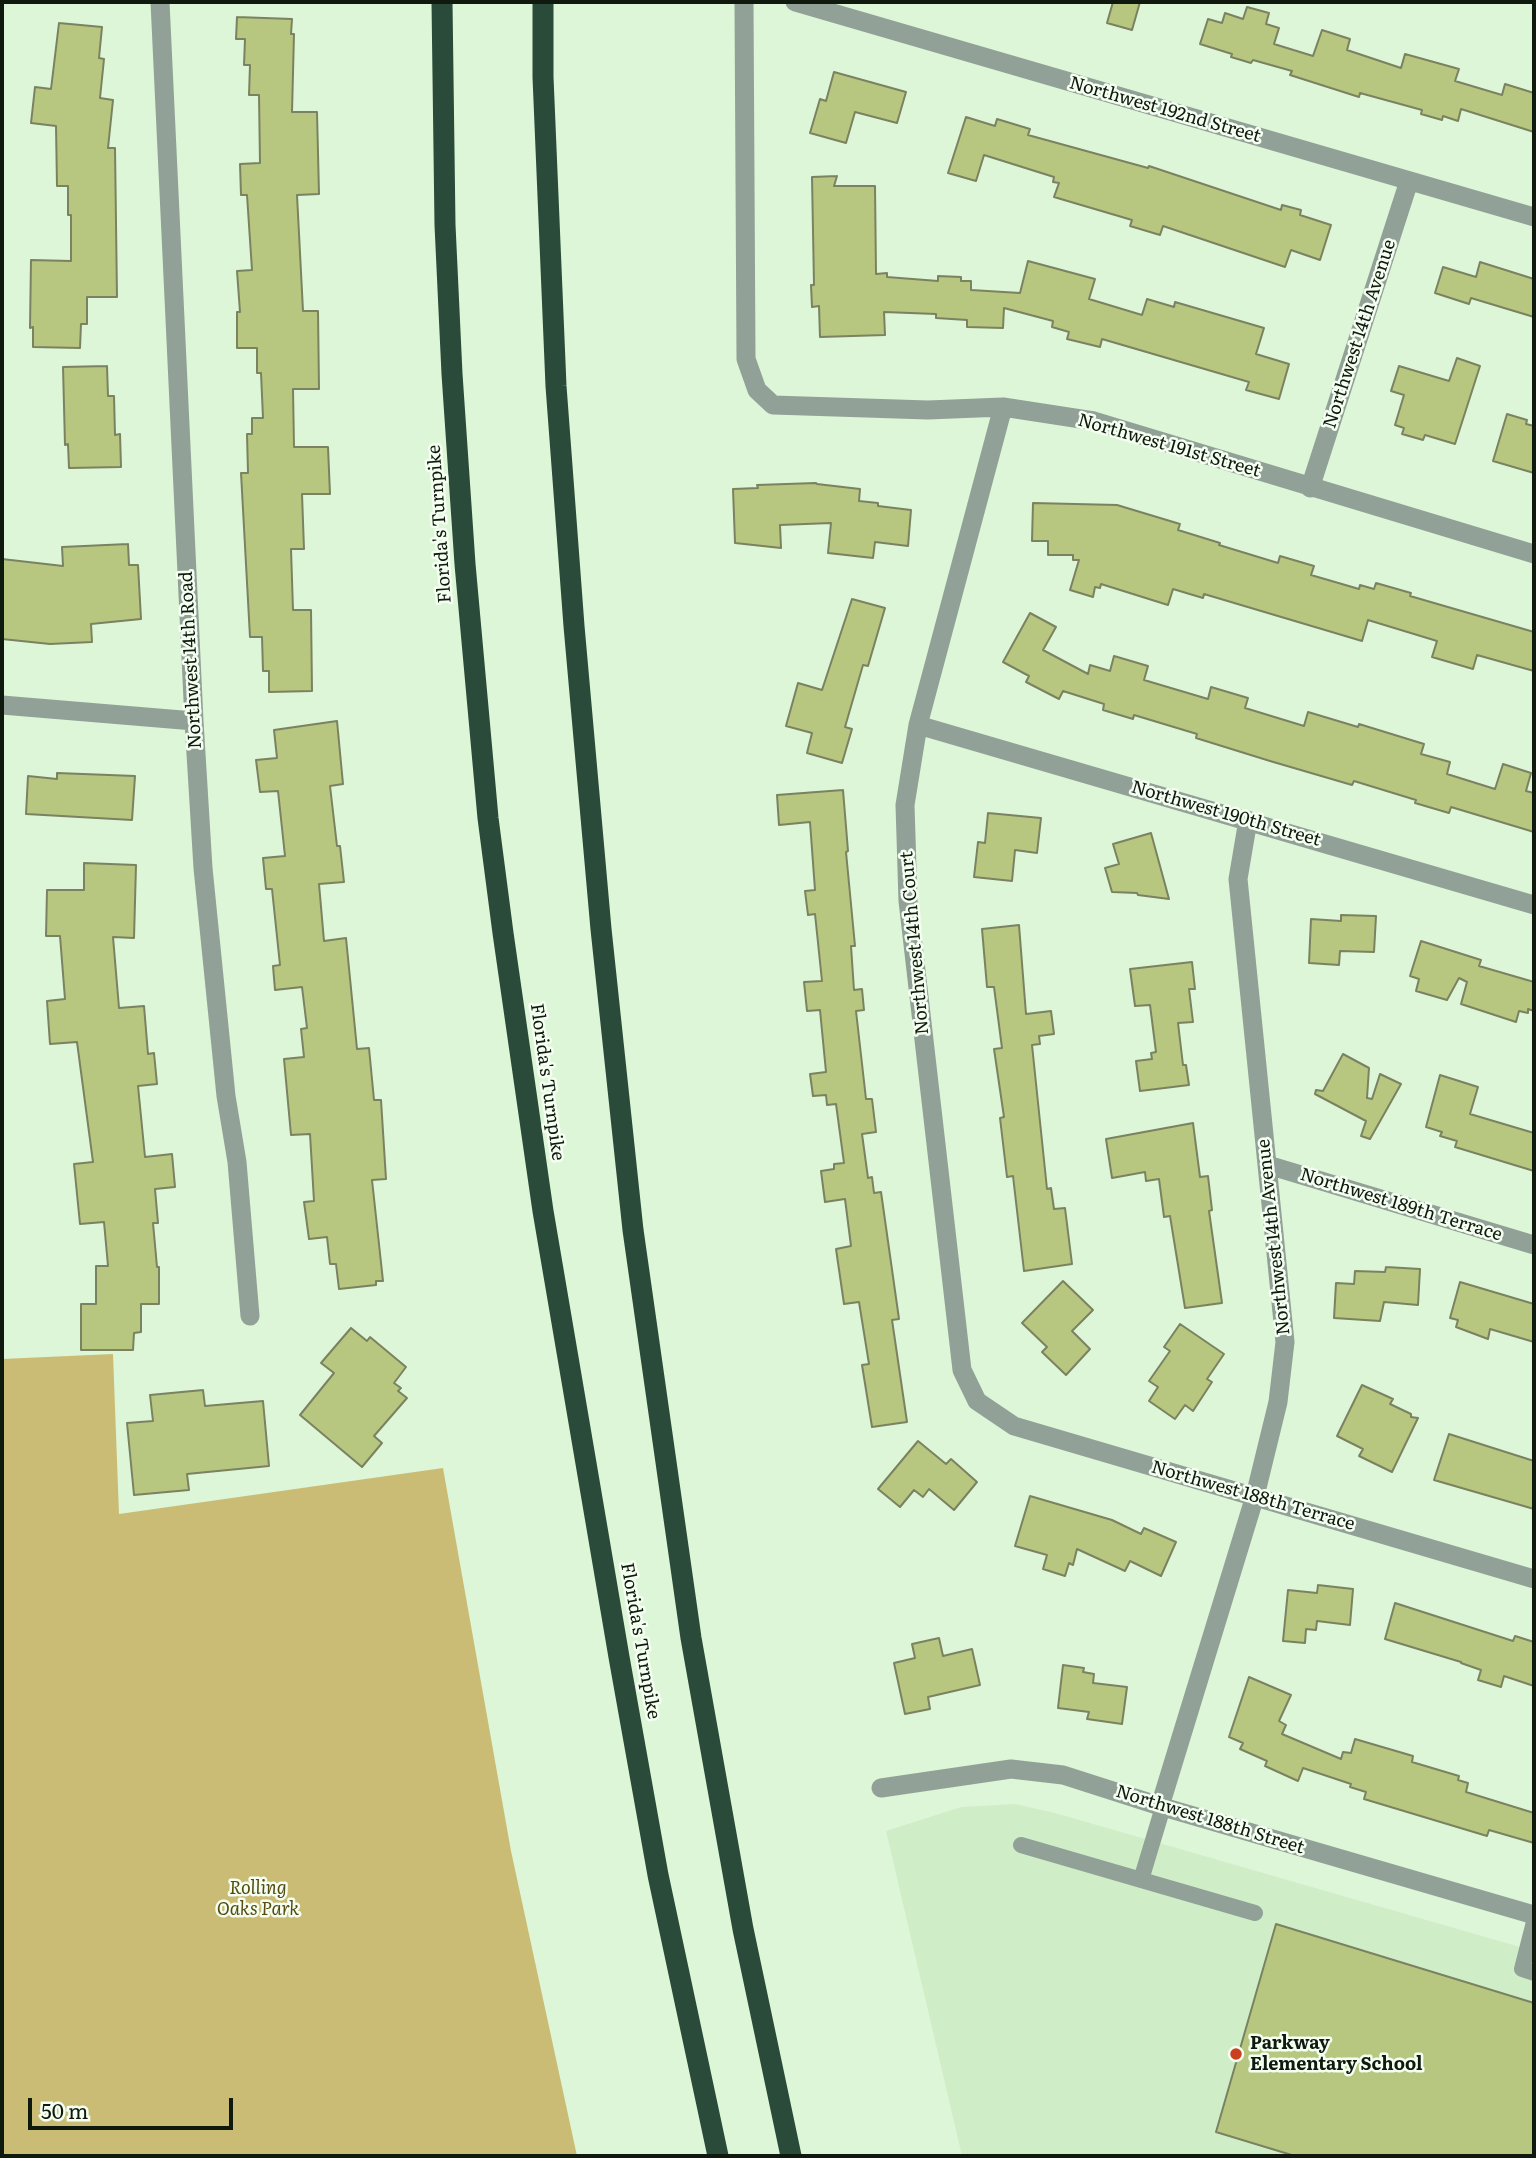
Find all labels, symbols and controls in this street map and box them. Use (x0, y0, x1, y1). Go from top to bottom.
street label: Northwest 192nd Street (1067, 72, 1263, 148)
street label: Northwest 14th Avenue (1319, 237, 1401, 431)
street label: Northwest 191st Street (1075, 410, 1263, 482)
street label: Florida's Turnpike (424, 444, 456, 604)
street label: Northwest 14th Road (176, 571, 206, 749)
street label: Northwest 190th Street (1129, 777, 1323, 851)
street label: Northwest 14th Court (896, 850, 934, 1036)
street label: Florida's Turnpike (525, 1002, 569, 1162)
street label: Northwest 14th Avenue (1253, 1138, 1295, 1336)
street label: Northwest 189th Terrace (1297, 1164, 1505, 1246)
street label: Northwest 188th Terrace (1149, 1457, 1357, 1535)
street label: Florida's Turnpike (616, 1561, 664, 1721)
street label: Northwest 188th Street (1113, 1781, 1307, 1859)
park label: Rolling Oaks Park (217, 1878, 299, 1920)
place label: Parkway Elementary School (1250, 2033, 1422, 2076)
marker: Parkway Elementary School (1228, 2046, 1244, 2062)
scale bar (32, 2084, 236, 2128)
text: 50 m (41, 2094, 88, 2125)

